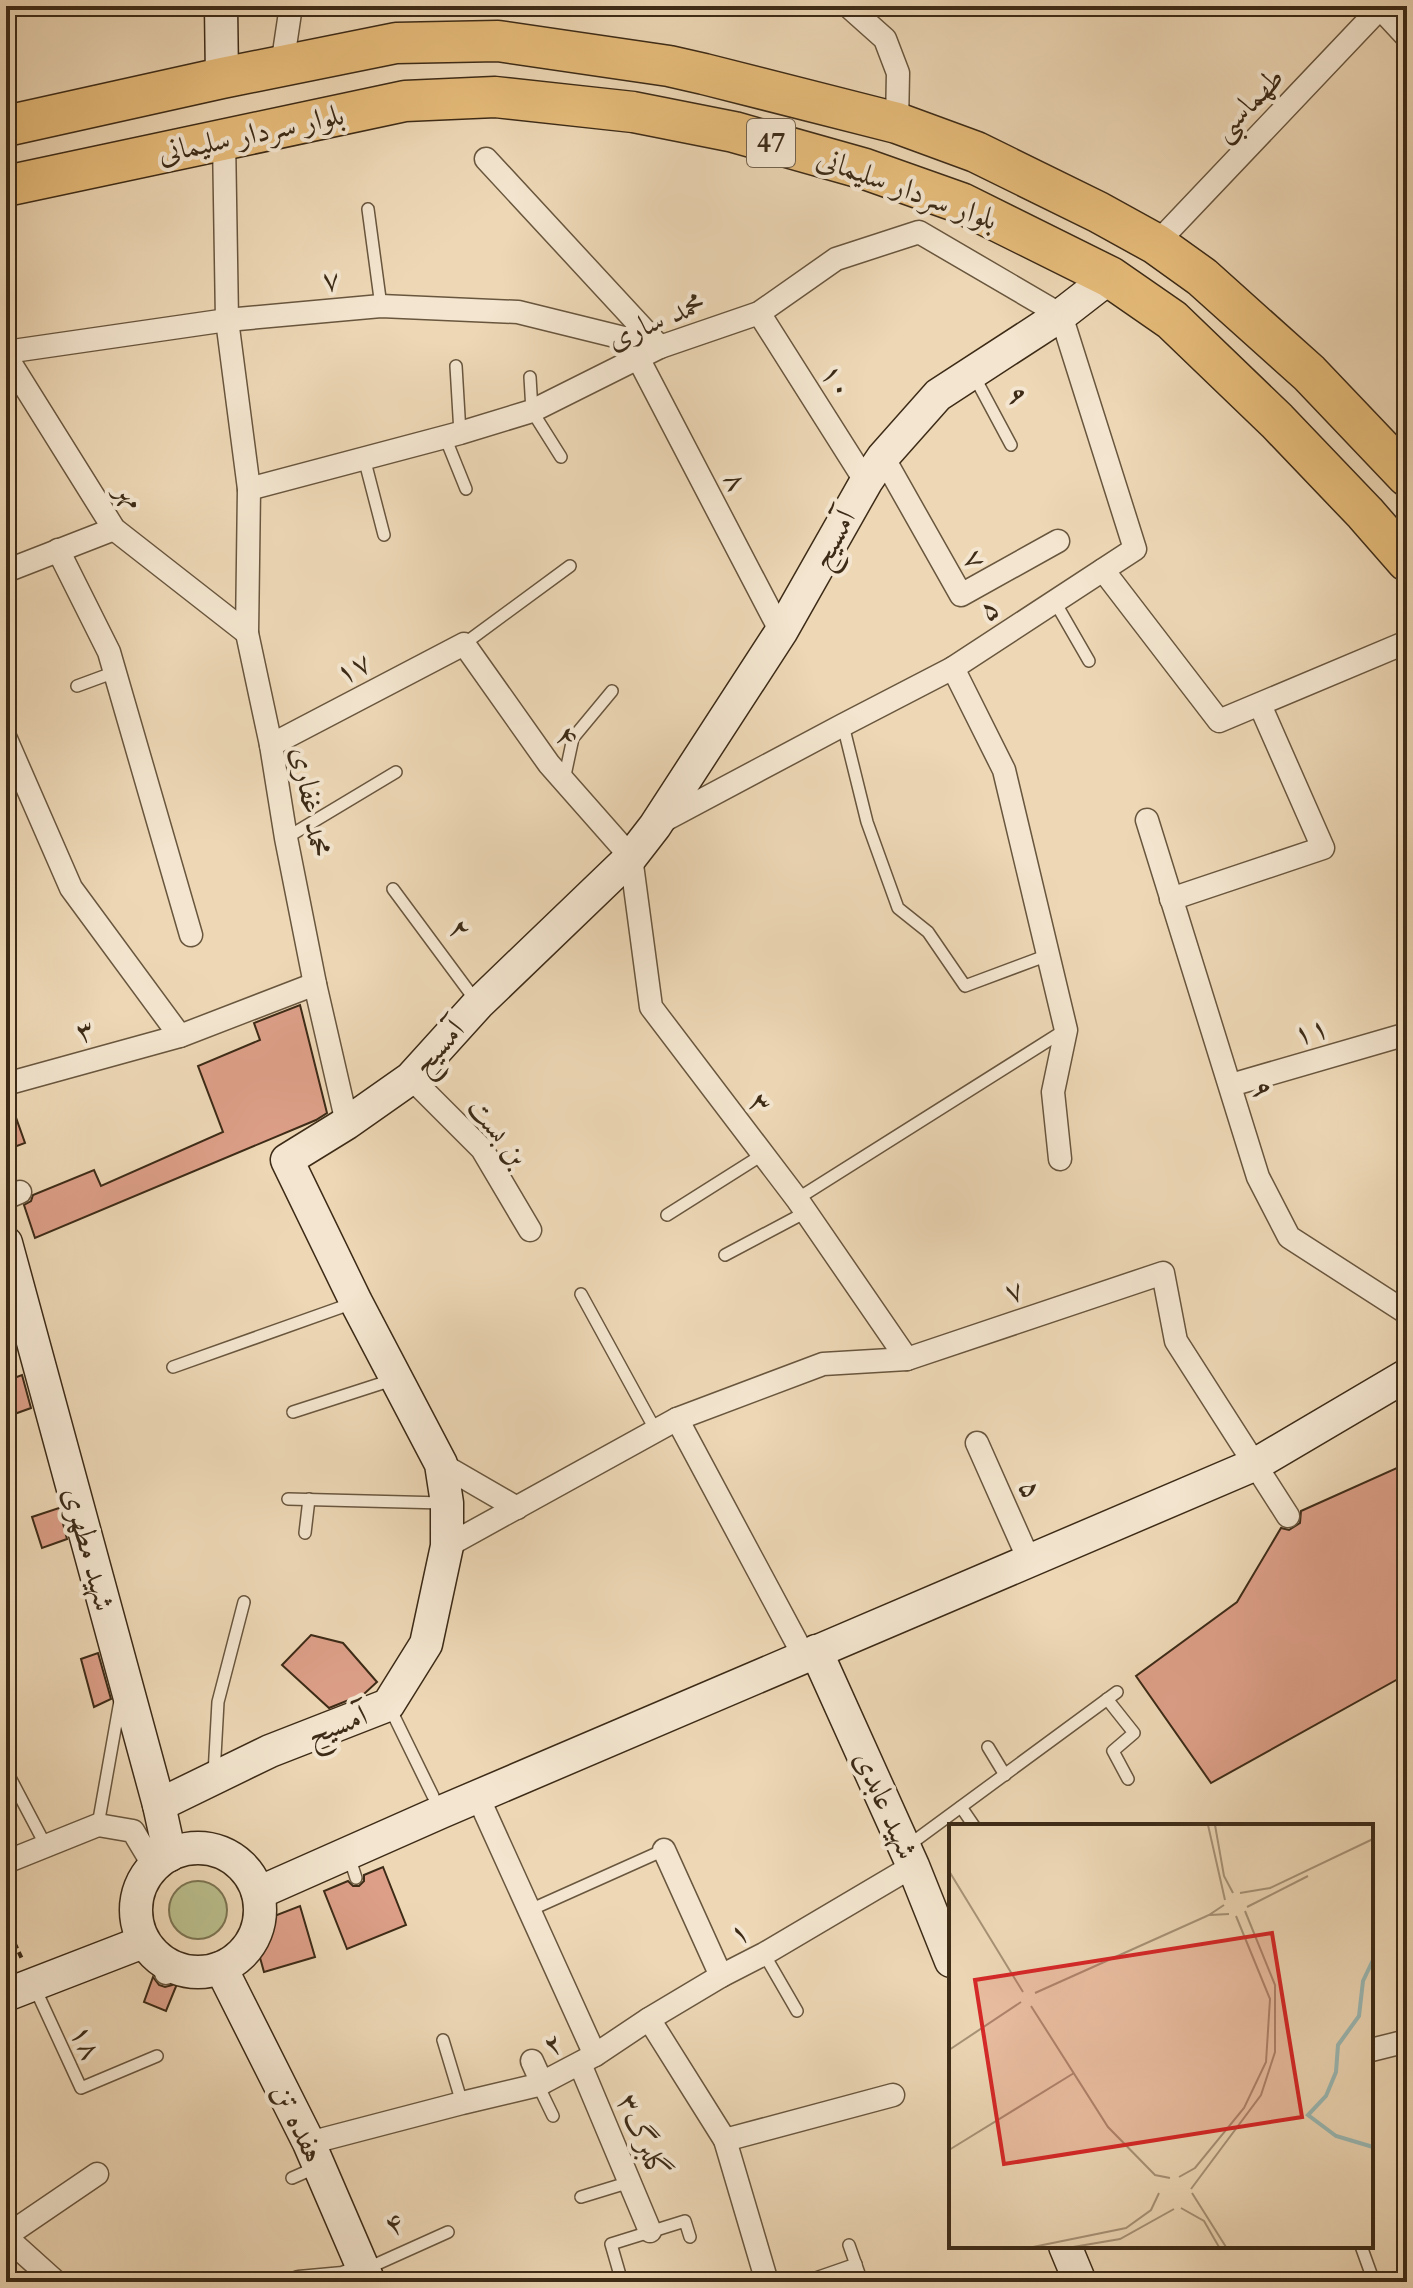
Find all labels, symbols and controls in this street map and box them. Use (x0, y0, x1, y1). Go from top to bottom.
street label: طهماسبی (1203, 58, 1296, 152)
street label: بلوار سردار سلیمانی (154, 94, 348, 174)
road number: 47 (747, 119, 795, 167)
street label: بلوار سردار سلیمانی (811, 137, 1003, 241)
street label: ۷ (320, 259, 342, 301)
street label: محمد ساری (601, 282, 711, 360)
street label: ۱۰ (810, 355, 864, 407)
street label: ۹ (996, 378, 1040, 412)
street label: ۸ (714, 464, 758, 498)
street label: مهر (105, 470, 155, 518)
street label: آمسیح (800, 499, 873, 579)
street label: ۷ (953, 541, 997, 577)
street label: ۵ (970, 587, 1008, 631)
street label: ۱۷ (328, 642, 378, 694)
street label: ۴ (545, 717, 589, 755)
street label: محمد غفاری (281, 744, 341, 860)
street label: ۲ (438, 910, 482, 948)
street label: ۱۱ (1288, 1006, 1334, 1056)
street label: آمسیح (402, 1008, 481, 1088)
street label: ۳ (71, 1009, 99, 1053)
street label: ۹ (1241, 1075, 1285, 1103)
street label: ۳ (738, 1084, 782, 1122)
street label: بن بست (458, 1089, 539, 1176)
street label: ۷ (999, 1269, 1029, 1313)
street label: ۵ (1009, 1473, 1053, 1505)
street label: شهید مطهری (53, 1482, 125, 1616)
street label: آمسیح (301, 1694, 379, 1761)
street label: شهید عابدی (844, 1744, 928, 1866)
inset map (949, 1824, 1373, 2248)
street label: ۱ (722, 1911, 756, 1955)
street label: ۱۸ (60, 2017, 112, 2067)
street label: ۲ (536, 2022, 570, 2066)
street label: هفده تن (261, 2077, 335, 2169)
street label: گلبرگ۳ (607, 2087, 679, 2185)
street label: ۴ (378, 2202, 410, 2246)

